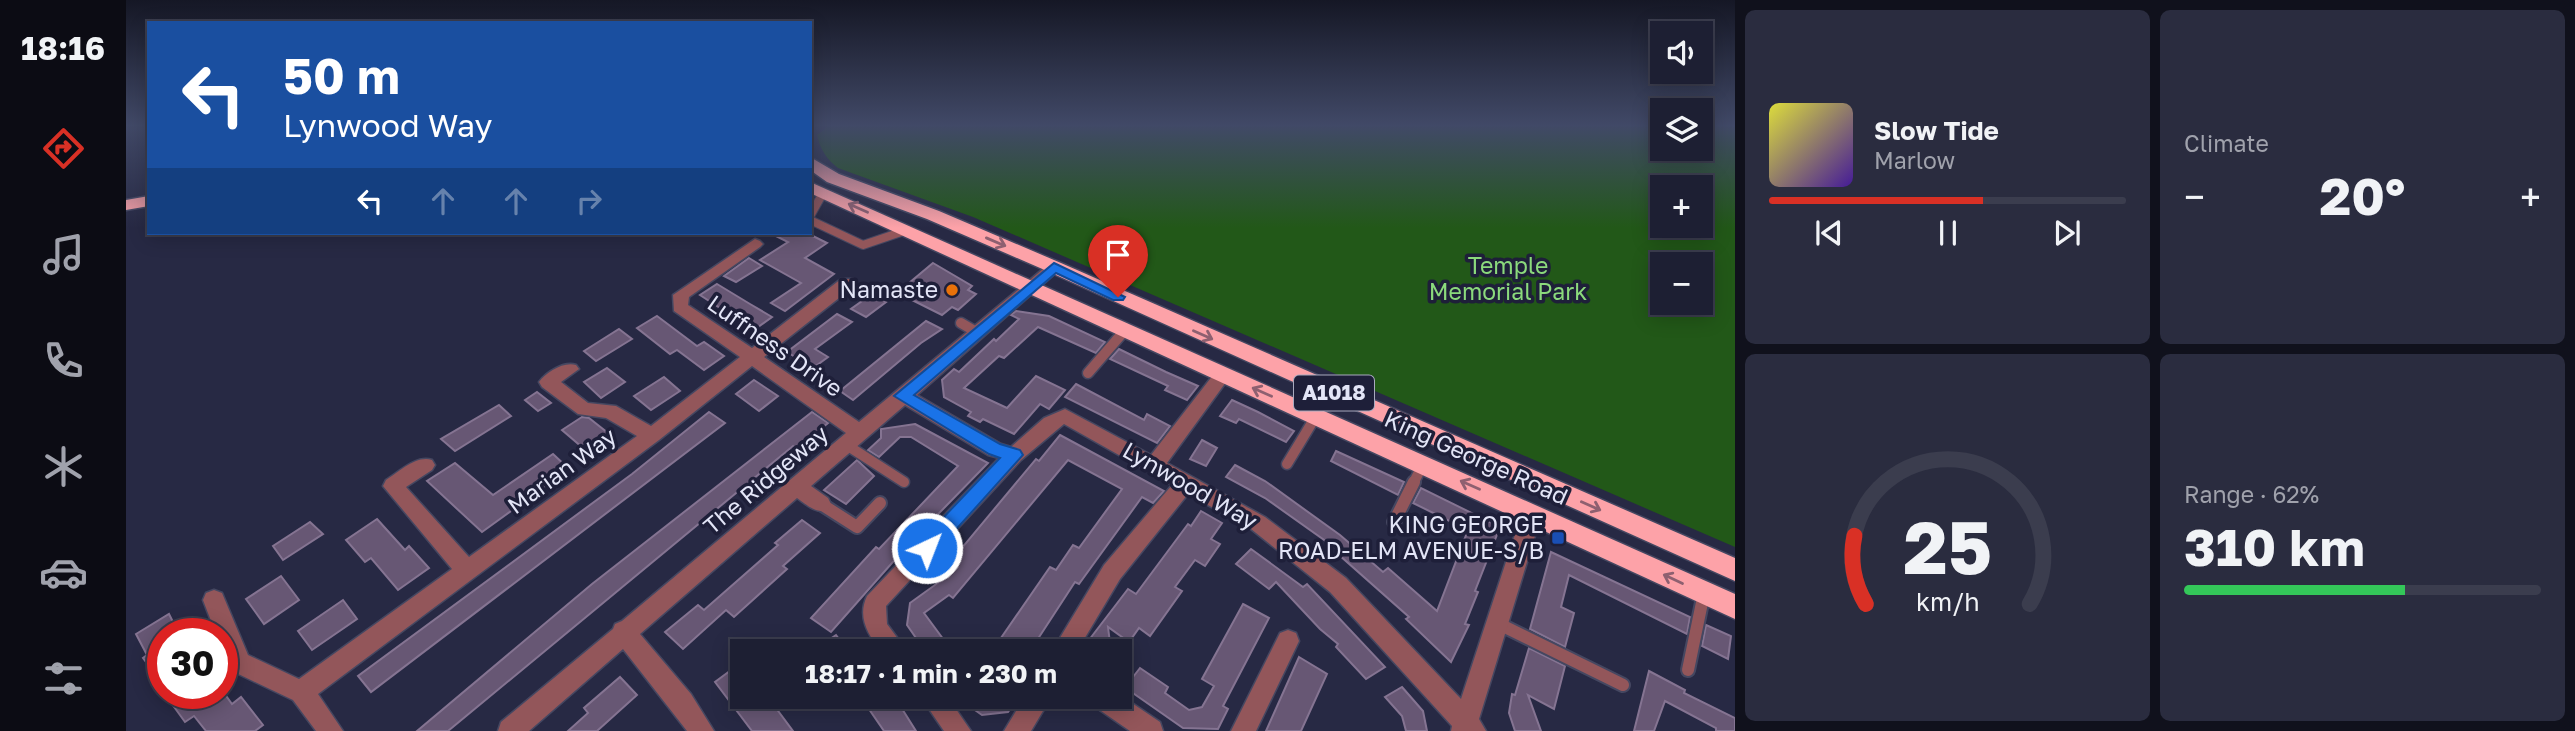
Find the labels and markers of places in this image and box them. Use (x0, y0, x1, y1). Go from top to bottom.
pin (1088, 225, 1148, 297)
place label: Namaste (839, 275, 938, 303)
marker: Namaste (944, 282, 960, 298)
place label: KING GEORGE ROAD-ELM AVENUE-S/B (1278, 510, 1544, 564)
marker: KING GEORGE ROAD-ELM AVENUE-S/B (1550, 530, 1566, 546)

